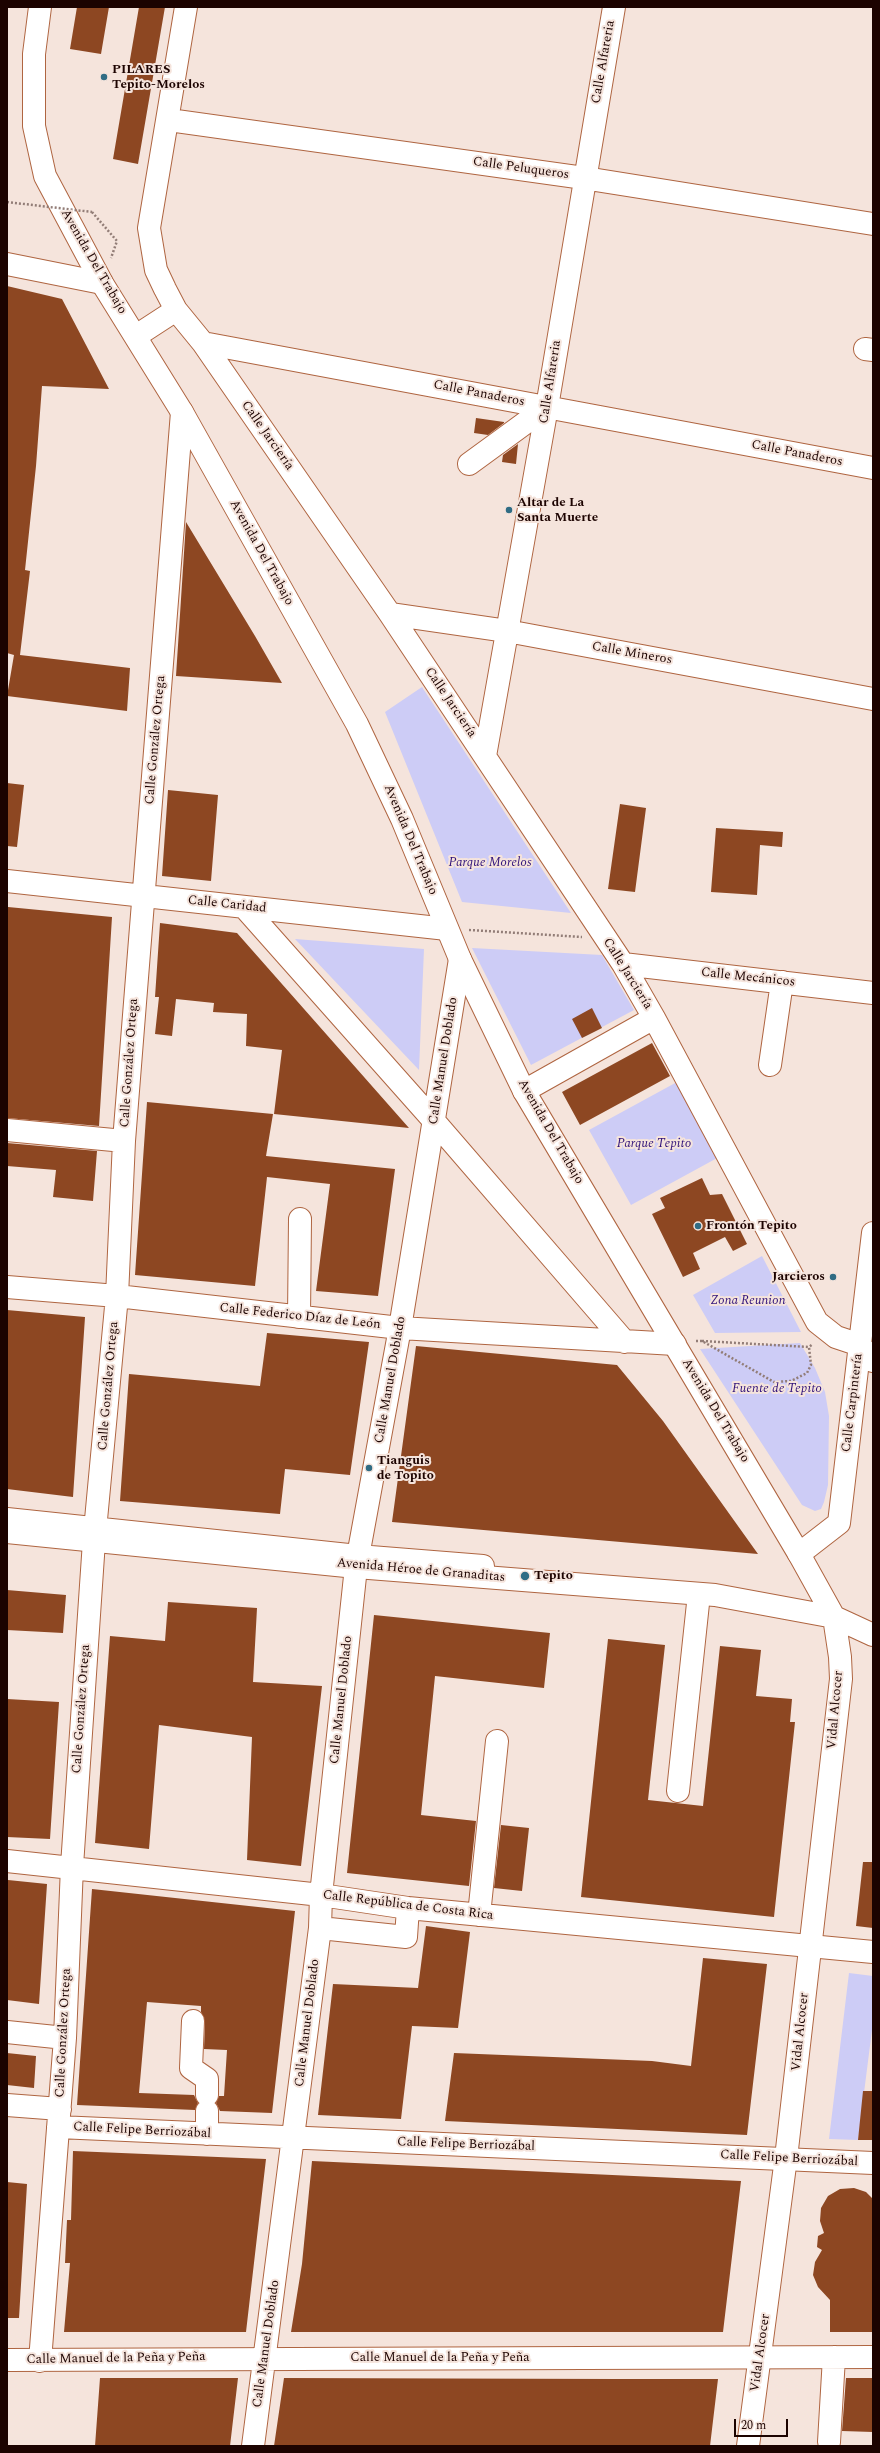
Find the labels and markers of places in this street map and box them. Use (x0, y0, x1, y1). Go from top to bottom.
place label: PILARES Tepito-Morelos (112, 62, 205, 93)
marker: PILARES Tepito-Morelos (99, 72, 109, 82)
place label: Altar de La Santa Muerte (517, 495, 598, 526)
marker: Altar de La Santa Muerte (504, 505, 514, 515)
place label: Frontón Tepito (706, 1218, 797, 1234)
marker: Frontón Tepito (693, 1221, 703, 1231)
place label: Jarcieros (772, 1269, 825, 1285)
marker: Jarcieros (828, 1272, 838, 1282)
place label: Tianguis de Topito (377, 1453, 434, 1484)
marker: Tianguis de Topito (364, 1463, 374, 1473)
place label: Tepito (534, 1568, 573, 1584)
marker: Tepito (519, 1570, 531, 1582)

